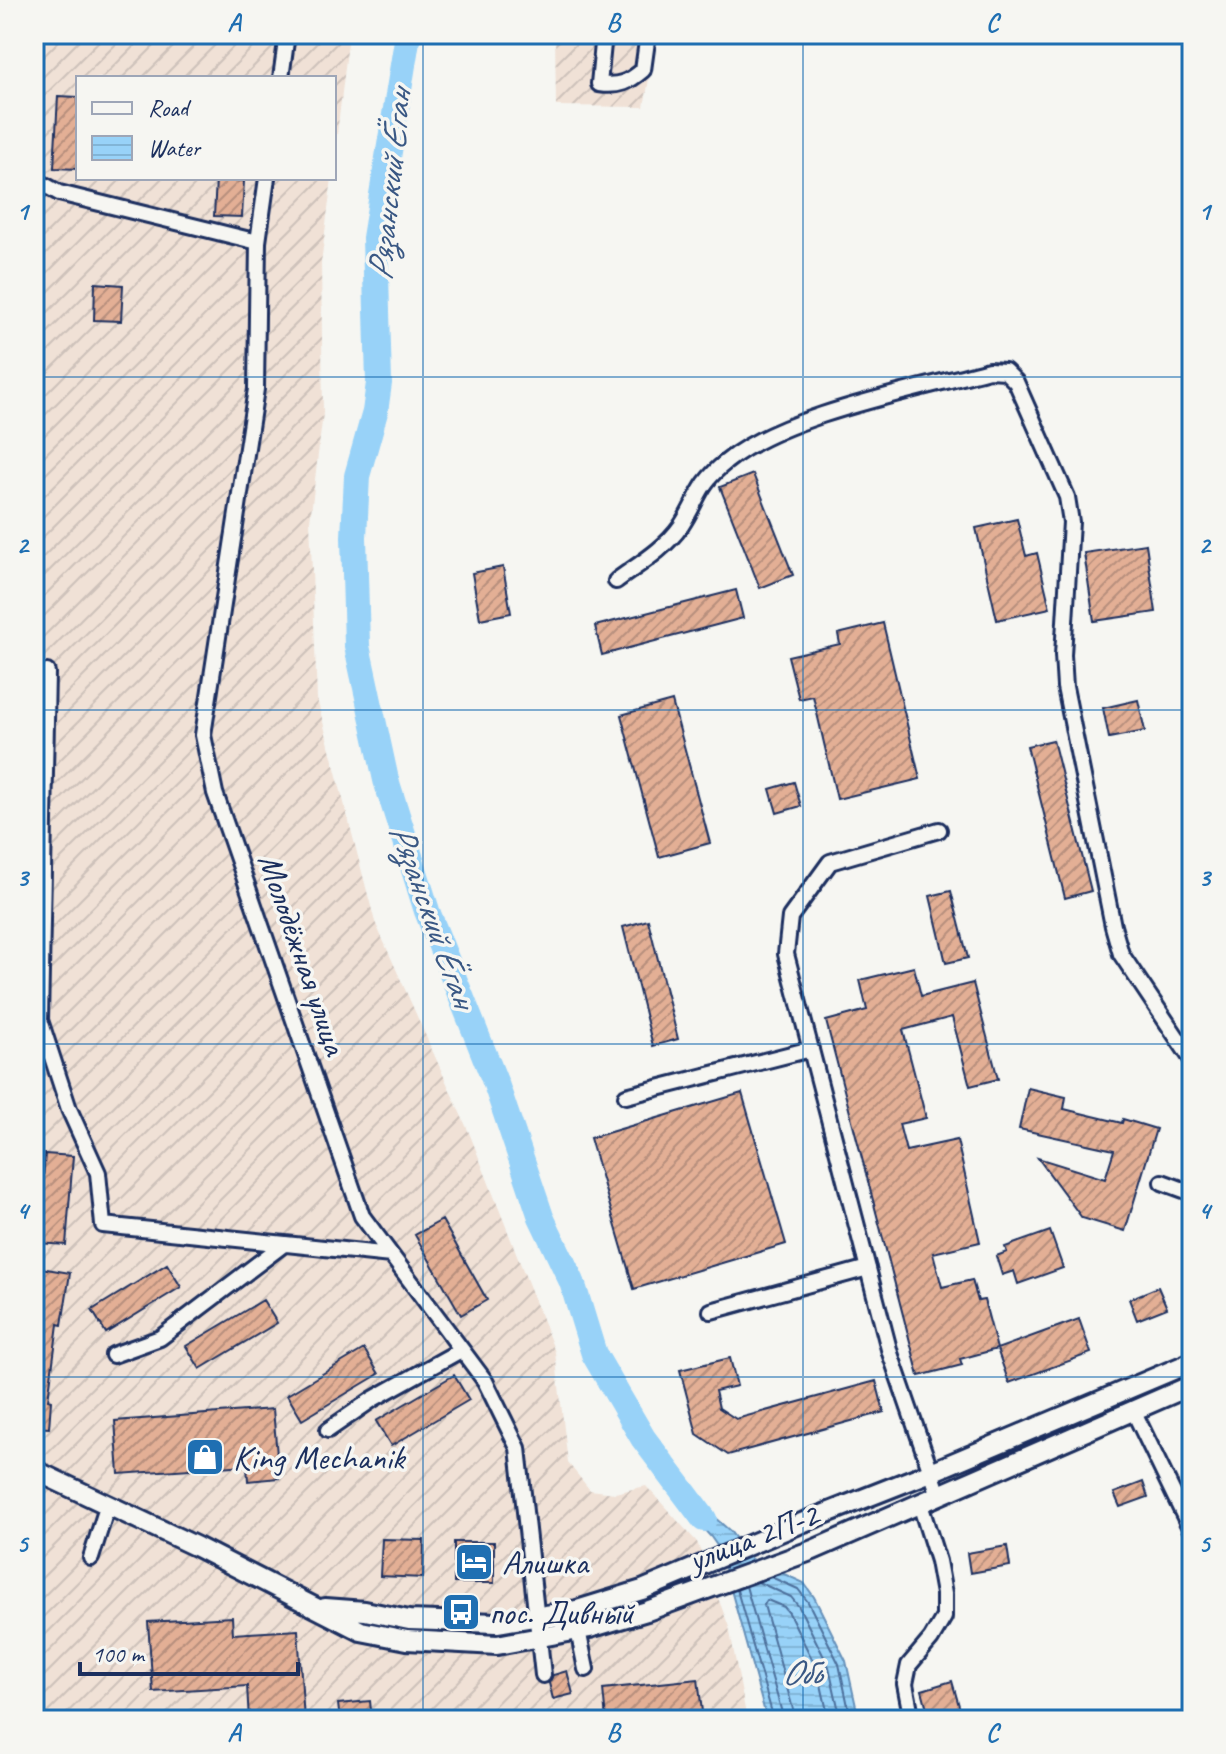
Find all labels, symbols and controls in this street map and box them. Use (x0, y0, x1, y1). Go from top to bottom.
text: A (227, 6, 242, 39)
text: B (606, 6, 622, 39)
text: C (986, 6, 1002, 39)
legend (76, 76, 336, 180)
water label: Рязанский Ёган (356, 82, 422, 282)
text: Road (148, 93, 192, 123)
text: Water (148, 133, 203, 163)
text: 1 (16, 195, 31, 228)
text: 1 (1198, 195, 1213, 228)
text: 2 (16, 528, 30, 561)
text: 2 (1198, 528, 1212, 561)
water label: Рязанский Ёган (379, 817, 489, 1018)
street label: Молодёжная улица (249, 848, 358, 1062)
text: 3 (16, 861, 30, 894)
text: 3 (1198, 861, 1212, 894)
text: 4 (16, 1194, 31, 1227)
text: 4 (1198, 1194, 1213, 1227)
shop icon: King Mechanik (184, 1436, 226, 1478)
place label: King Mechanik (233, 1436, 407, 1479)
street label: улица 2П-2 (680, 1492, 827, 1582)
text: 5 (16, 1527, 30, 1560)
text: 5 (1198, 1527, 1212, 1560)
hotel icon: Алишка (453, 1541, 495, 1583)
place label: Алишка (502, 1541, 590, 1584)
bus stop icon: пос. Дивный (440, 1591, 482, 1633)
place label: пос. Дивный (489, 1591, 635, 1634)
scale bar (80, 1626, 298, 1676)
text: 100 m (92, 1639, 146, 1669)
water label: Обь (782, 1649, 826, 1695)
text: A (227, 1716, 242, 1749)
text: B (606, 1716, 622, 1749)
text: C (986, 1716, 1002, 1749)

